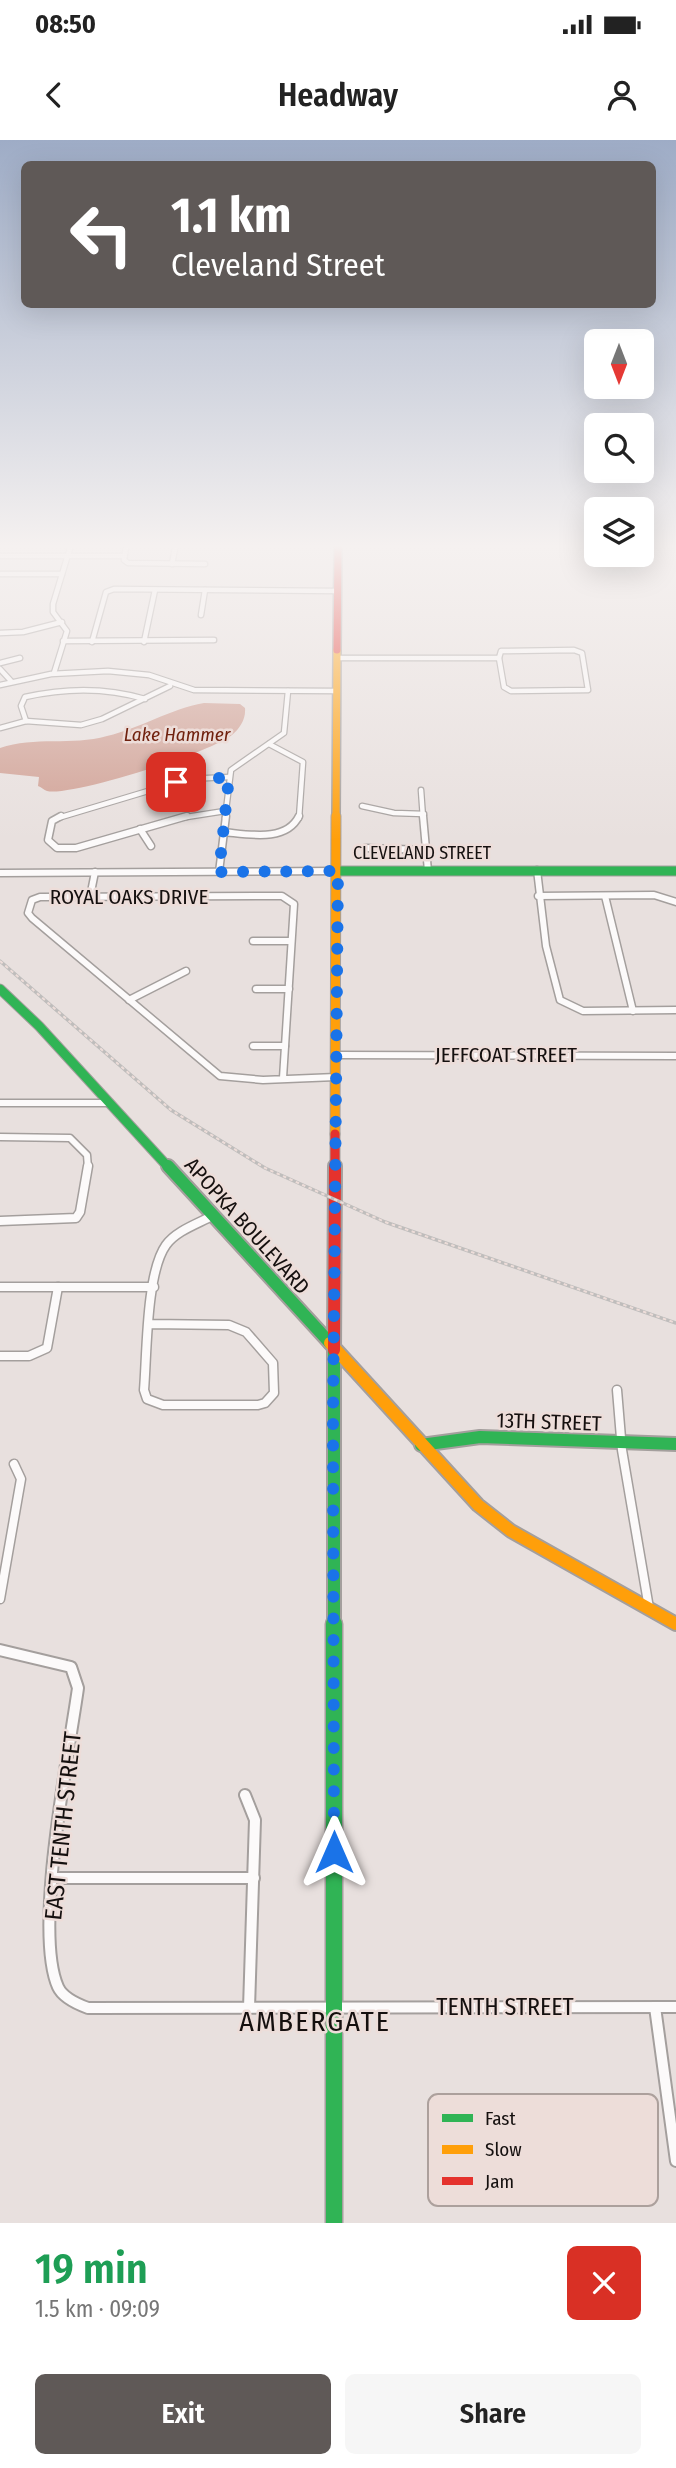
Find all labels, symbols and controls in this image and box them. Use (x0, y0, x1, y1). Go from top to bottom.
text: 08:50 (35, 9, 96, 40)
icon: back (35, 76, 73, 114)
text: Headway (278, 76, 398, 114)
icon: person (603, 76, 641, 114)
text: 1.1 km (171, 186, 291, 245)
icon: left (56, 189, 147, 280)
text: Cleveland Street (171, 246, 385, 284)
north arrow (584, 329, 654, 399)
map controls (584, 329, 654, 567)
button: search (584, 413, 654, 483)
button: layers (584, 497, 654, 567)
water label: Lake Hammer (124, 723, 232, 746)
pin (146, 752, 206, 812)
icon: arrive (157, 763, 195, 801)
street label: CLEVELAND STREET (353, 842, 492, 864)
street label: ROYAL OAKS DRIVE (50, 884, 208, 910)
street label: JEFFCOAT STREET (435, 1042, 577, 1068)
street label: APOPKA BOULEVARD (179, 1152, 315, 1300)
street label: 13TH STREET (496, 1407, 602, 1437)
street label: EAST TENTH STREET (39, 1730, 87, 1922)
position arrow (297, 1815, 371, 1889)
street label: TENTH STREET (436, 1993, 574, 2021)
district label: AMBERGATE (239, 2005, 391, 2038)
legend (428, 2094, 658, 2206)
text: Fast (485, 2107, 516, 2130)
text: Slow (485, 2138, 522, 2161)
text: Jam (485, 2170, 514, 2193)
text: 19 min (35, 2244, 148, 2294)
button: close (567, 2246, 641, 2320)
text: 1.5 km · 09:09 (35, 2295, 160, 2323)
button: Exit (35, 2374, 331, 2454)
button: Share (345, 2374, 641, 2454)

